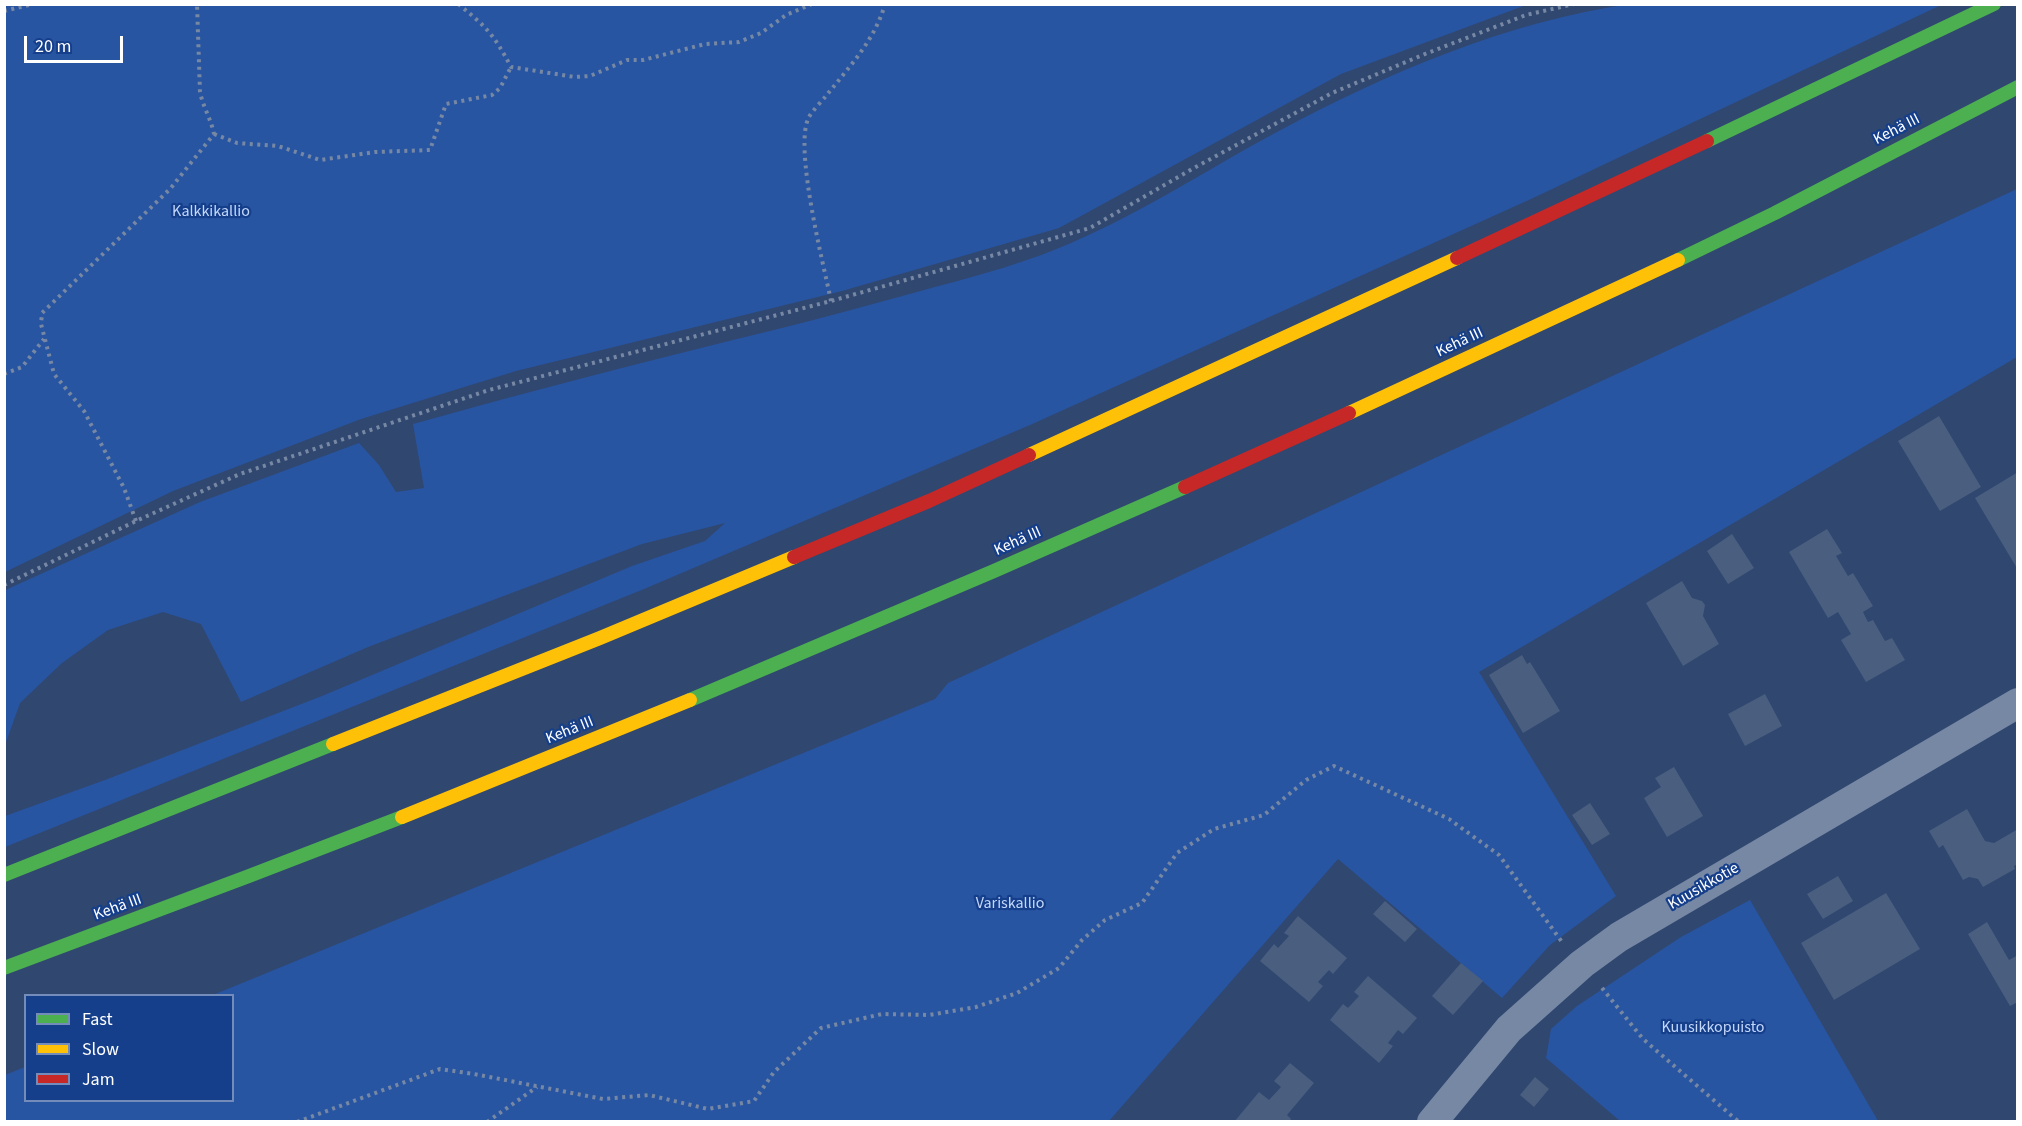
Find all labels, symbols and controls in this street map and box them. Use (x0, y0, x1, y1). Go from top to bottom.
scale bar (27, 24, 126, 62)
text: 20 m (35, 34, 71, 59)
street label: Kehä III (1871, 110, 1923, 150)
park label: Kalkkikallio (172, 202, 250, 222)
street label: Kehä III (1433, 324, 1487, 362)
street label: Kehä III (991, 523, 1045, 561)
street label: Kehä III (543, 713, 597, 749)
street label: Kuusikkotie (1665, 859, 1743, 915)
street label: Kehä III (91, 890, 145, 926)
park label: Variskallio (976, 894, 1044, 914)
legend (24, 994, 234, 1102)
text: Fast (82, 1007, 113, 1032)
park label: Kuusikkopuisto (1661, 1018, 1765, 1038)
text: Slow (82, 1037, 119, 1062)
text: Jam (82, 1067, 115, 1092)

